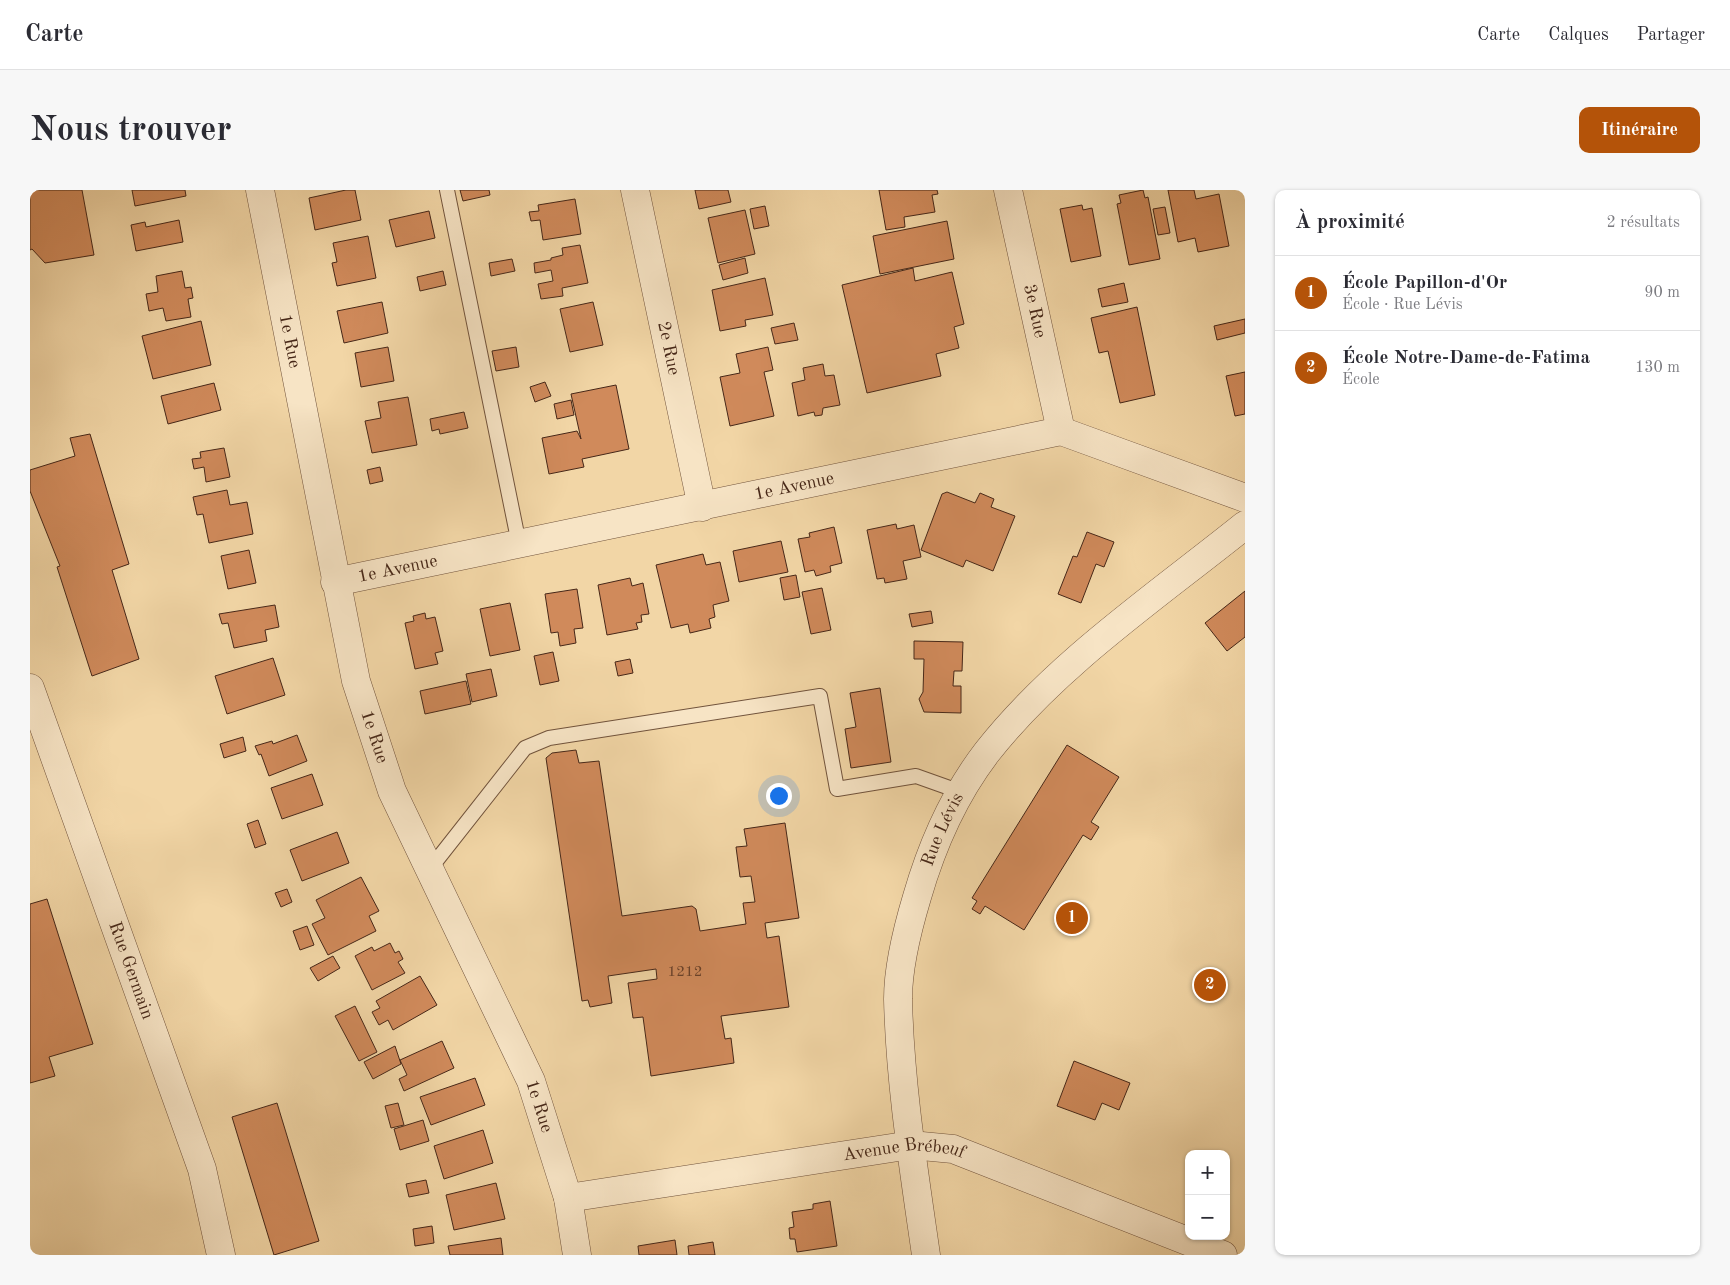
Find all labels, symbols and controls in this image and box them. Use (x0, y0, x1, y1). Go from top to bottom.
text: Carte (25, 23, 84, 47)
text: Carte (1477, 26, 1520, 44)
text: Calques (1548, 26, 1609, 44)
text: Partager (1637, 26, 1705, 44)
button: Itinéraire (1579, 107, 1700, 153)
text: Nous trouver (30, 113, 232, 148)
text: À proximité (1295, 212, 1405, 233)
text: 2 résultats (1606, 215, 1680, 231)
text: École Papillon-d'Or (1342, 274, 1507, 293)
street label: 3e Rue (1020, 283, 1049, 340)
text: 1 (1306, 285, 1316, 301)
text: 90 m (1644, 285, 1680, 301)
text: École · Rue Lévis (1342, 297, 1463, 313)
street label: 1e Rue (275, 313, 304, 370)
street label: 2e Rue (654, 320, 683, 377)
text: École Notre-Dame-de-Fatima (1342, 349, 1590, 368)
text: 2 (1306, 360, 1316, 376)
text: 130 m (1635, 360, 1680, 376)
text: École (1342, 372, 1380, 388)
street label: 1e Avenue (753, 469, 836, 504)
street label: 1e Avenue (356, 552, 439, 586)
street label: 1e Rue (357, 708, 391, 766)
your location (766, 783, 792, 809)
street label: Rue Lévis (919, 790, 967, 869)
pin: 1 (1056, 899, 1088, 937)
street label: Rue Germain (105, 919, 157, 1022)
house number: 1212 (668, 965, 702, 980)
pin: 2 (1194, 966, 1226, 1004)
street label: 1e Rue (522, 1077, 556, 1135)
street label: Avenue Brébeuf (842, 1135, 969, 1164)
map controls (1185, 1150, 1230, 1240)
button: + (1185, 1150, 1230, 1195)
button: − (1185, 1195, 1230, 1240)

